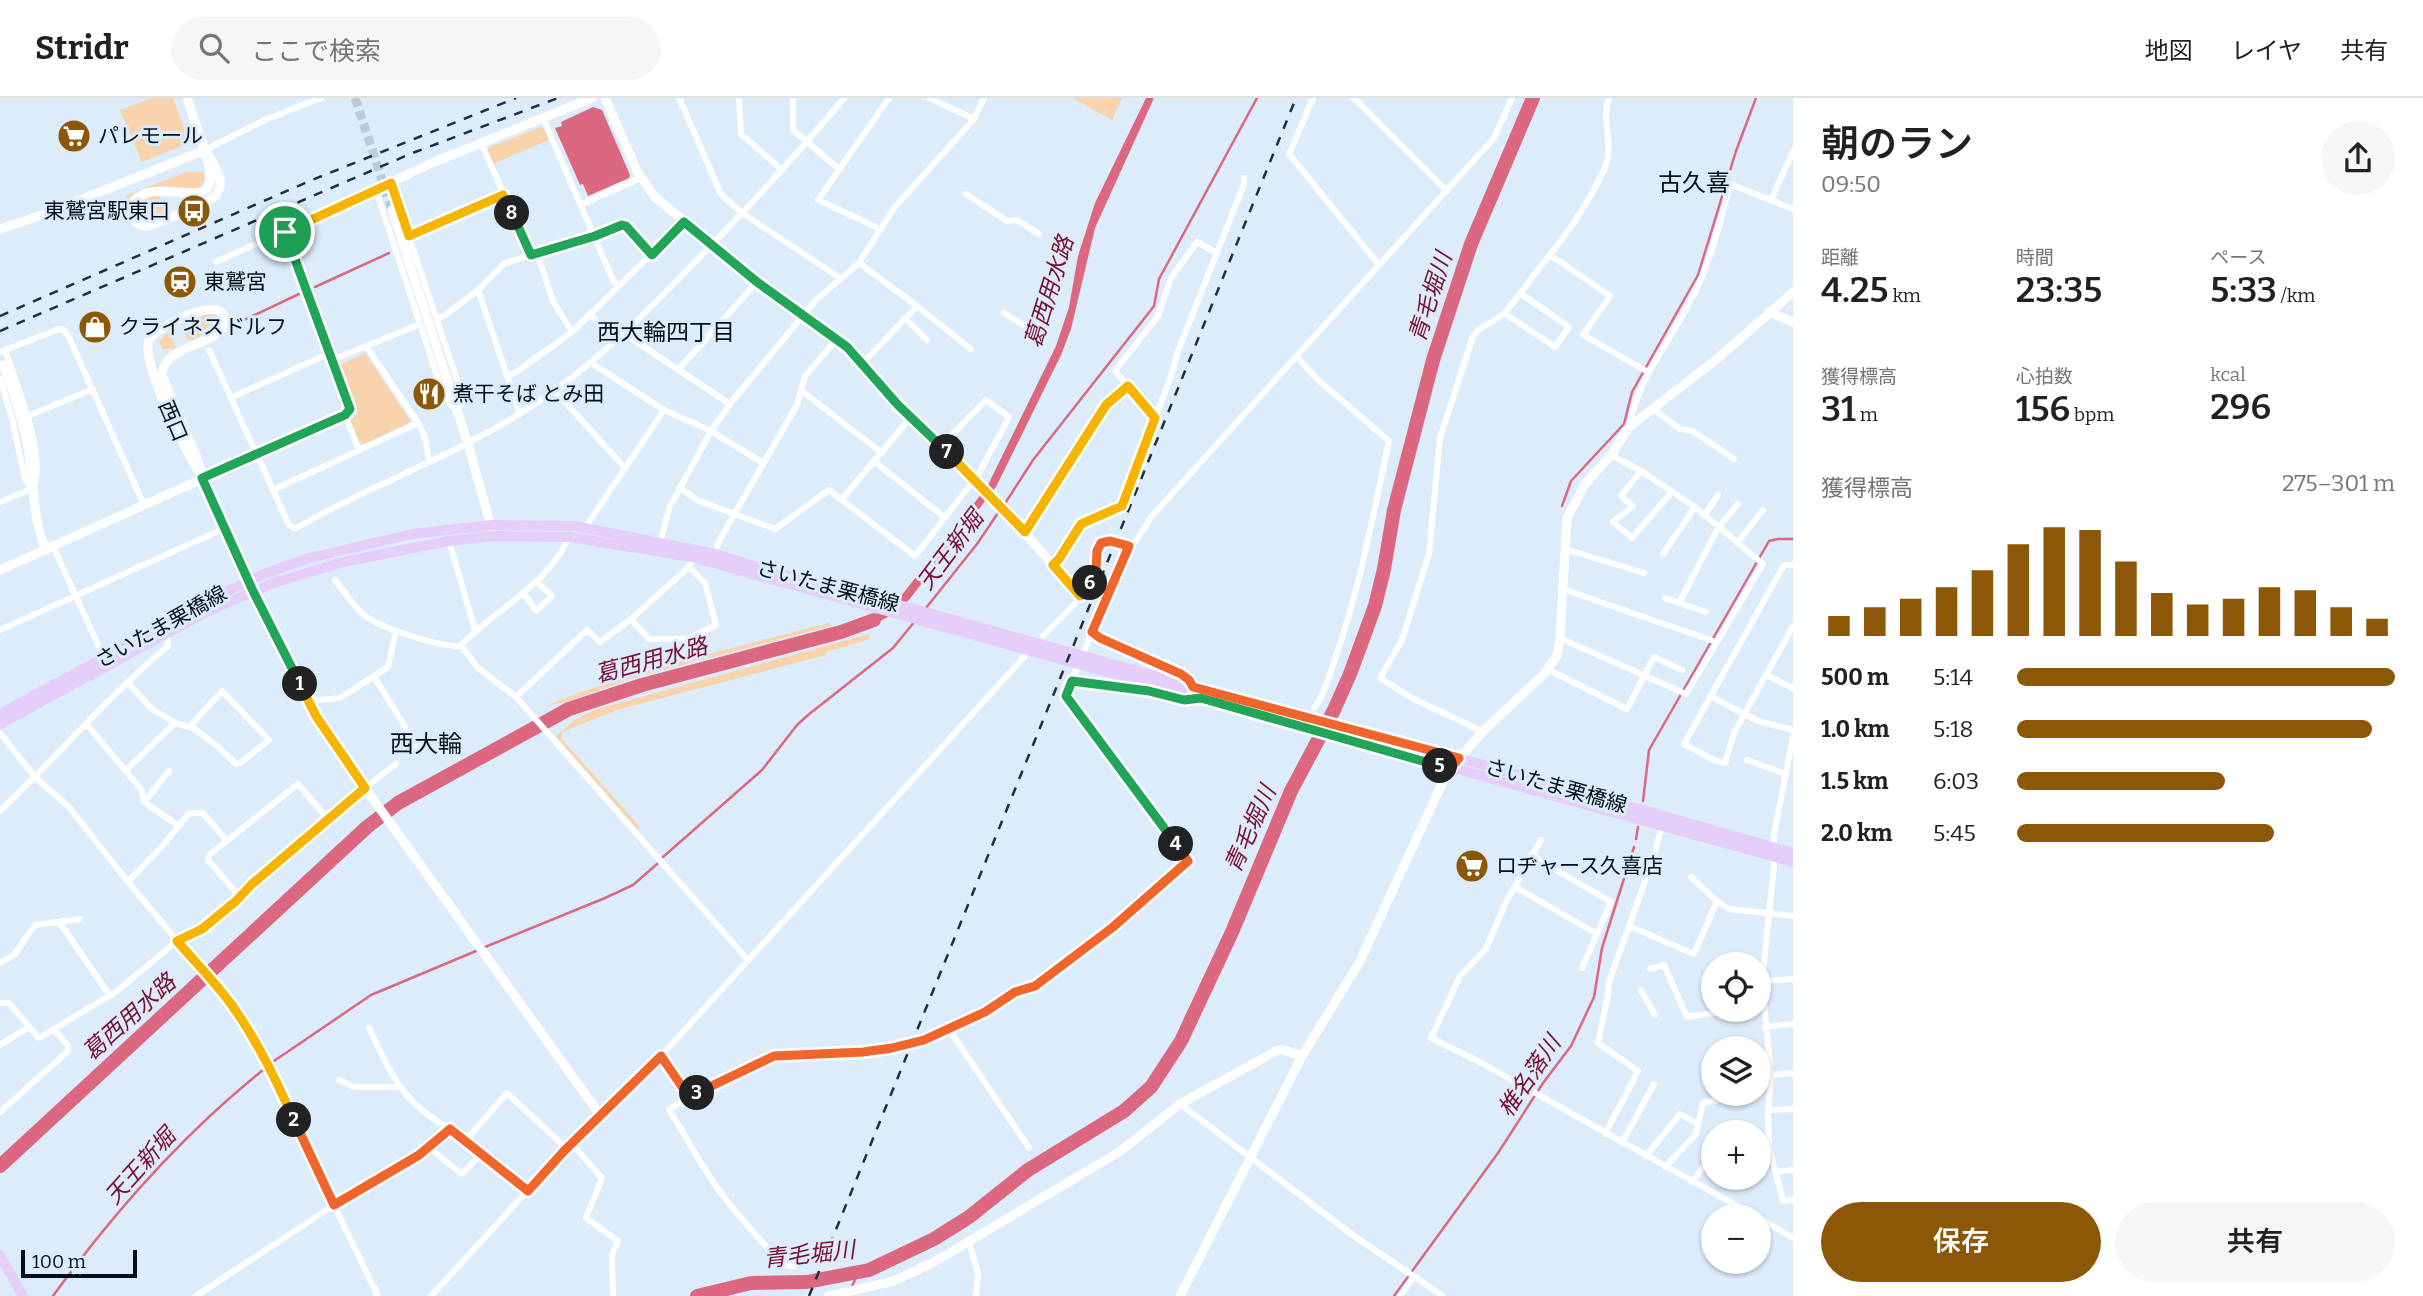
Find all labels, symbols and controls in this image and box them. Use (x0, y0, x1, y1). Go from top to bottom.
search box (171, 17, 661, 80)
text: Stridr (35, 28, 129, 68)
icon: search (195, 29, 233, 67)
text: ここで検索 (251, 36, 381, 67)
text: 地図 (2145, 37, 2193, 65)
text: レイヤ (2231, 37, 2302, 65)
text: 共有 (2340, 37, 2388, 65)
supermarket icon: パレモール (55, 117, 93, 155)
text: 朝のラン (1821, 121, 1973, 167)
button: share (2321, 121, 2395, 195)
place label: パレモール (98, 123, 203, 149)
district label: 古久喜 (1658, 169, 1730, 197)
text: 09:50 (1821, 170, 1881, 198)
bus stop icon: 東鷲宮駅東口 (175, 192, 213, 230)
pin: 8 (494, 195, 530, 230)
place label: 東鷲宮駅東口 (44, 198, 170, 224)
text: 8 (506, 201, 517, 224)
pin (255, 202, 315, 262)
icon: arrive (266, 213, 304, 251)
water label: 葛西用水路 (1019, 231, 1080, 351)
water label: 青毛堀川 (1402, 246, 1458, 345)
text: 距離 (1821, 246, 1859, 269)
text: 時間 (2016, 246, 2054, 269)
text: ペース (2210, 246, 2266, 269)
station icon: 東鷲宮 (161, 263, 199, 301)
place label: 東鷲宮 (204, 269, 267, 295)
text: 4.25 (1821, 269, 1889, 311)
text: 23:35 (2016, 269, 2102, 311)
text: 5:33 (2210, 269, 2277, 311)
text: km (1889, 284, 1921, 307)
text: /km (2277, 284, 2315, 307)
shop icon: クライネスドルフ (76, 308, 114, 346)
place label: クライネスドルフ (119, 314, 287, 340)
district label: 西大輪四丁目 (597, 318, 735, 346)
text: kcal (2210, 363, 2246, 386)
text: 獲得標高 (1821, 365, 1897, 388)
text: 心拍数 (2016, 365, 2073, 388)
restaurant icon: 煮干そば とみ田 (410, 375, 448, 413)
place label: 煮干そば とみ田 (453, 381, 604, 407)
text: 296 (2210, 386, 2271, 428)
text: 31 (1821, 388, 1856, 430)
text: 156 (2016, 388, 2070, 430)
street label: 西口 (153, 397, 193, 445)
text: m (1856, 403, 1878, 426)
text: bpm (2070, 403, 2114, 426)
pin: 7 (930, 434, 964, 470)
text: 7 (941, 440, 952, 463)
text: 275–301 m (2282, 469, 2395, 497)
text: 獲得標高 (1821, 474, 1913, 502)
water label: 天王新堀 (911, 502, 991, 595)
street label: さいたま栗橋線 (754, 555, 902, 617)
pin: 6 (1072, 566, 1108, 601)
text: 6 (1084, 571, 1095, 594)
street label: さいたま栗橋線 (91, 580, 231, 674)
water label: 葛西用水路 (592, 631, 712, 688)
text: 500 m (1821, 663, 1889, 691)
text: 5:14 (1933, 663, 1973, 691)
pin: 1 (282, 666, 318, 702)
text: 1 (295, 672, 304, 695)
text: 1.0 km (1821, 715, 1890, 743)
text: 5:18 (1933, 715, 1973, 743)
district label: 西大輪 (390, 730, 462, 758)
pin: 5 (1422, 748, 1458, 784)
street label: さいたま栗橋線 (1482, 753, 1630, 819)
text: 5 (1434, 754, 1445, 777)
text: 1.5 km (1821, 767, 1888, 795)
text: 6:03 (1933, 767, 1979, 795)
water label: 青毛堀川 (1219, 779, 1283, 877)
text: 2.0 km (1821, 819, 1892, 847)
text: 5:45 (1933, 819, 1976, 847)
pin: 4 (1158, 826, 1194, 862)
text: 4 (1170, 832, 1181, 855)
supermarket icon: ロヂャース久喜店 (1453, 847, 1491, 885)
place label: ロヂャース久喜店 (1496, 853, 1663, 879)
map controls (1701, 952, 1771, 1274)
button: locate (1701, 952, 1771, 1022)
water label: 葛西用水路 (77, 967, 183, 1066)
water label: 椎名落川 (1492, 1028, 1568, 1122)
button: layers (1701, 1036, 1771, 1106)
pin: 3 (680, 1076, 714, 1110)
text: 3 (691, 1081, 702, 1104)
pin: 2 (276, 1102, 312, 1138)
text: 2 (288, 1108, 299, 1131)
water label: 天王新堀 (99, 1120, 183, 1210)
button: + (1701, 1120, 1771, 1190)
button: 保存 (1821, 1202, 2101, 1282)
button: 共有 (2115, 1202, 2395, 1282)
button: − (1701, 1204, 1771, 1274)
water label: 青毛堀川 (762, 1235, 859, 1273)
scale bar (21, 1247, 136, 1279)
text: 100 m (32, 1250, 86, 1273)

